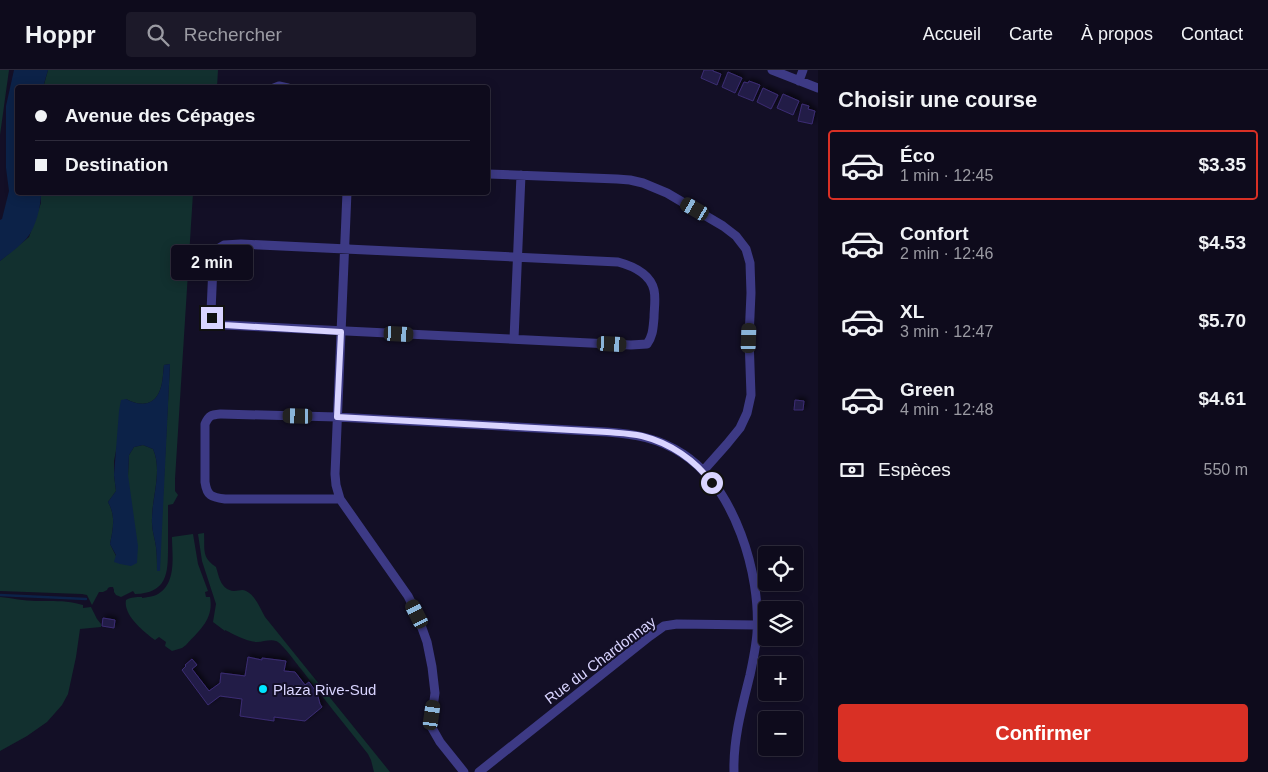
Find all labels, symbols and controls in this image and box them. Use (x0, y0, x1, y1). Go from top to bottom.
search box (126, 12, 476, 57)
text: Hoppr (25, 21, 96, 48)
icon: search (144, 21, 172, 49)
text: Rechercher (184, 24, 282, 45)
text: Accueil (923, 24, 981, 44)
text: Carte (1009, 24, 1053, 44)
text: À propos (1081, 24, 1153, 44)
text: Contact (1181, 24, 1243, 44)
text: Choisir une course (838, 87, 1037, 112)
text: Avenue des Cépages (65, 105, 255, 126)
icon: car (840, 143, 885, 188)
text: Éco (900, 145, 935, 166)
text: Destination (65, 154, 168, 175)
text: $3.35 (1198, 154, 1246, 175)
text: 1 min · 12:45 (900, 167, 993, 184)
car (678, 195, 711, 223)
icon: car (840, 221, 885, 266)
text: Confort (900, 223, 969, 244)
text: $4.53 (1198, 232, 1246, 253)
text: 2 min · 12:46 (900, 245, 993, 262)
callout: 2 min (171, 246, 253, 280)
text: 2 min (191, 254, 233, 271)
icon: car (840, 299, 885, 344)
text: XL (900, 301, 924, 322)
route end (201, 307, 223, 329)
text: $5.70 (1198, 310, 1246, 331)
car (740, 323, 757, 353)
text: 3 min · 12:47 (900, 323, 993, 340)
car (383, 326, 414, 342)
car (596, 336, 627, 352)
icon: car (840, 377, 885, 422)
text: Green (900, 379, 955, 400)
text: $4.61 (1198, 388, 1246, 409)
text: 4 min · 12:48 (900, 401, 993, 418)
car (282, 408, 313, 424)
icon: cash (838, 456, 866, 484)
text: Espèces (878, 459, 951, 480)
text: 550 m (1204, 461, 1248, 478)
route start (701, 472, 723, 494)
map controls (758, 546, 803, 756)
button: locate (758, 546, 803, 591)
car (403, 597, 430, 631)
button: layers (758, 601, 803, 646)
street label: Rue du Chardonnay (541, 613, 659, 707)
button: + (758, 656, 803, 701)
place label: Plaza Rive-Sud (273, 681, 376, 698)
marker: Plaza Rive-Sud (257, 683, 269, 695)
car (422, 699, 441, 731)
button: Confirmer (838, 704, 1248, 762)
button: − (758, 711, 803, 756)

